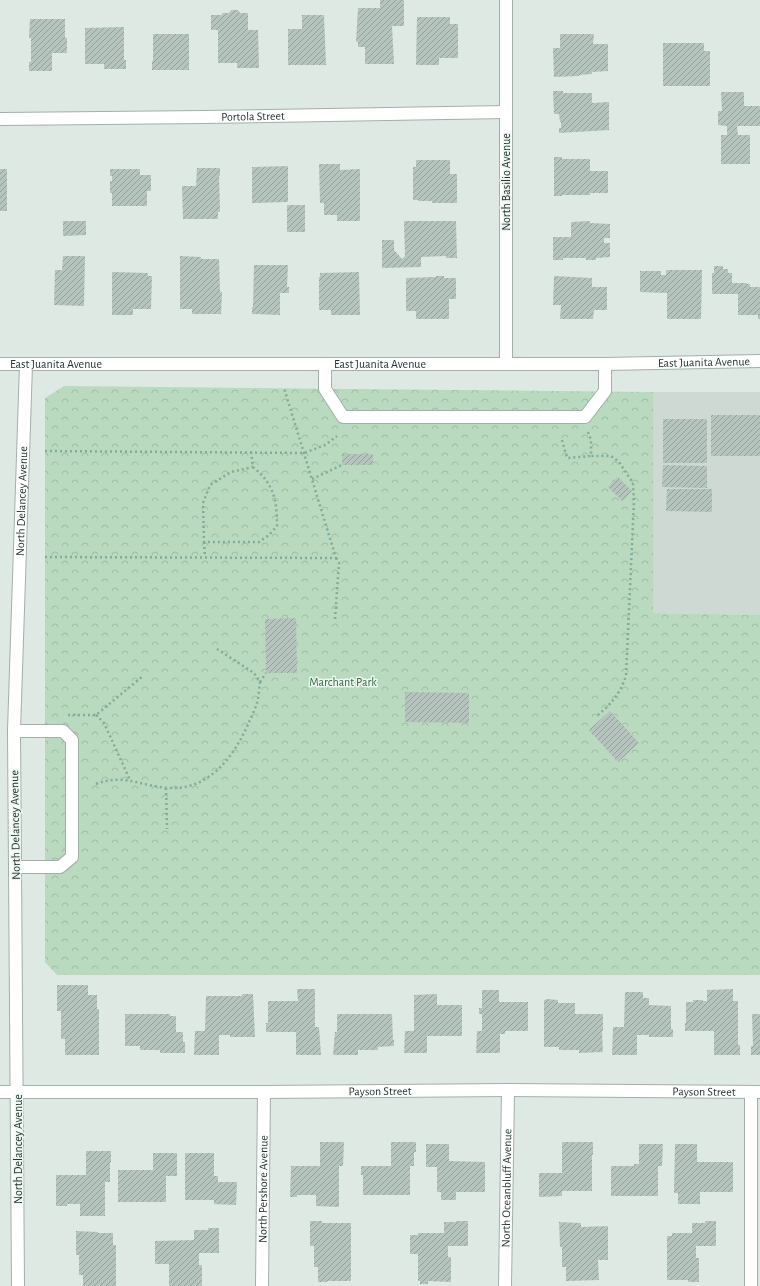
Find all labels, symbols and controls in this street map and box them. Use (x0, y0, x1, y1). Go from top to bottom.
street label: Portola Street (221, 110, 285, 123)
street label: North Basilio Avenue (500, 133, 512, 231)
street label: East Juanita Avenue (658, 355, 750, 369)
street label: East Juanita Avenue (10, 358, 102, 370)
street label: East Juanita Avenue (334, 358, 426, 370)
street label: North Delancey Avenue (14, 446, 29, 556)
park label: Marchant Park (309, 676, 377, 688)
street label: North Delancey Avenue (8, 770, 23, 880)
street label: Payson Street (348, 1085, 412, 1098)
street label: Payson Street (672, 1085, 736, 1098)
street label: North Delancey Avenue (12, 1094, 25, 1204)
street label: North Oceanbluff Avenue (500, 1129, 513, 1247)
street label: North Pershore Avenue (256, 1135, 270, 1243)

